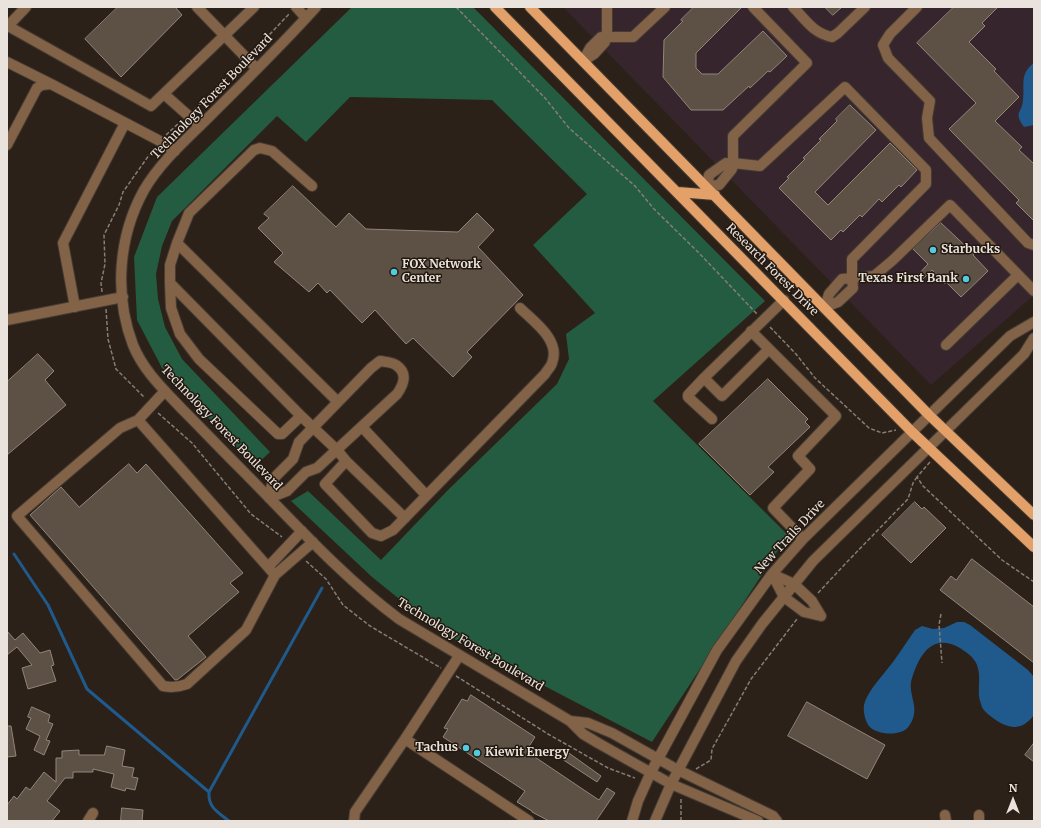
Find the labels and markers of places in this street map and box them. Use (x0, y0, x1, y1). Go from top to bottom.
place label: Starbucks (941, 243, 1000, 257)
marker: Starbucks (928, 245, 938, 255)
place label: FOX Network Center (402, 258, 481, 286)
marker: FOX Network Center (389, 267, 399, 277)
place label: Texas First Bank (858, 272, 958, 286)
marker: Texas First Bank (961, 274, 971, 284)
place label: Tachus (415, 741, 458, 755)
marker: Tachus (461, 743, 471, 753)
place label: Kiewit Energy (485, 746, 569, 760)
marker: Kiewit Energy (472, 748, 482, 758)

